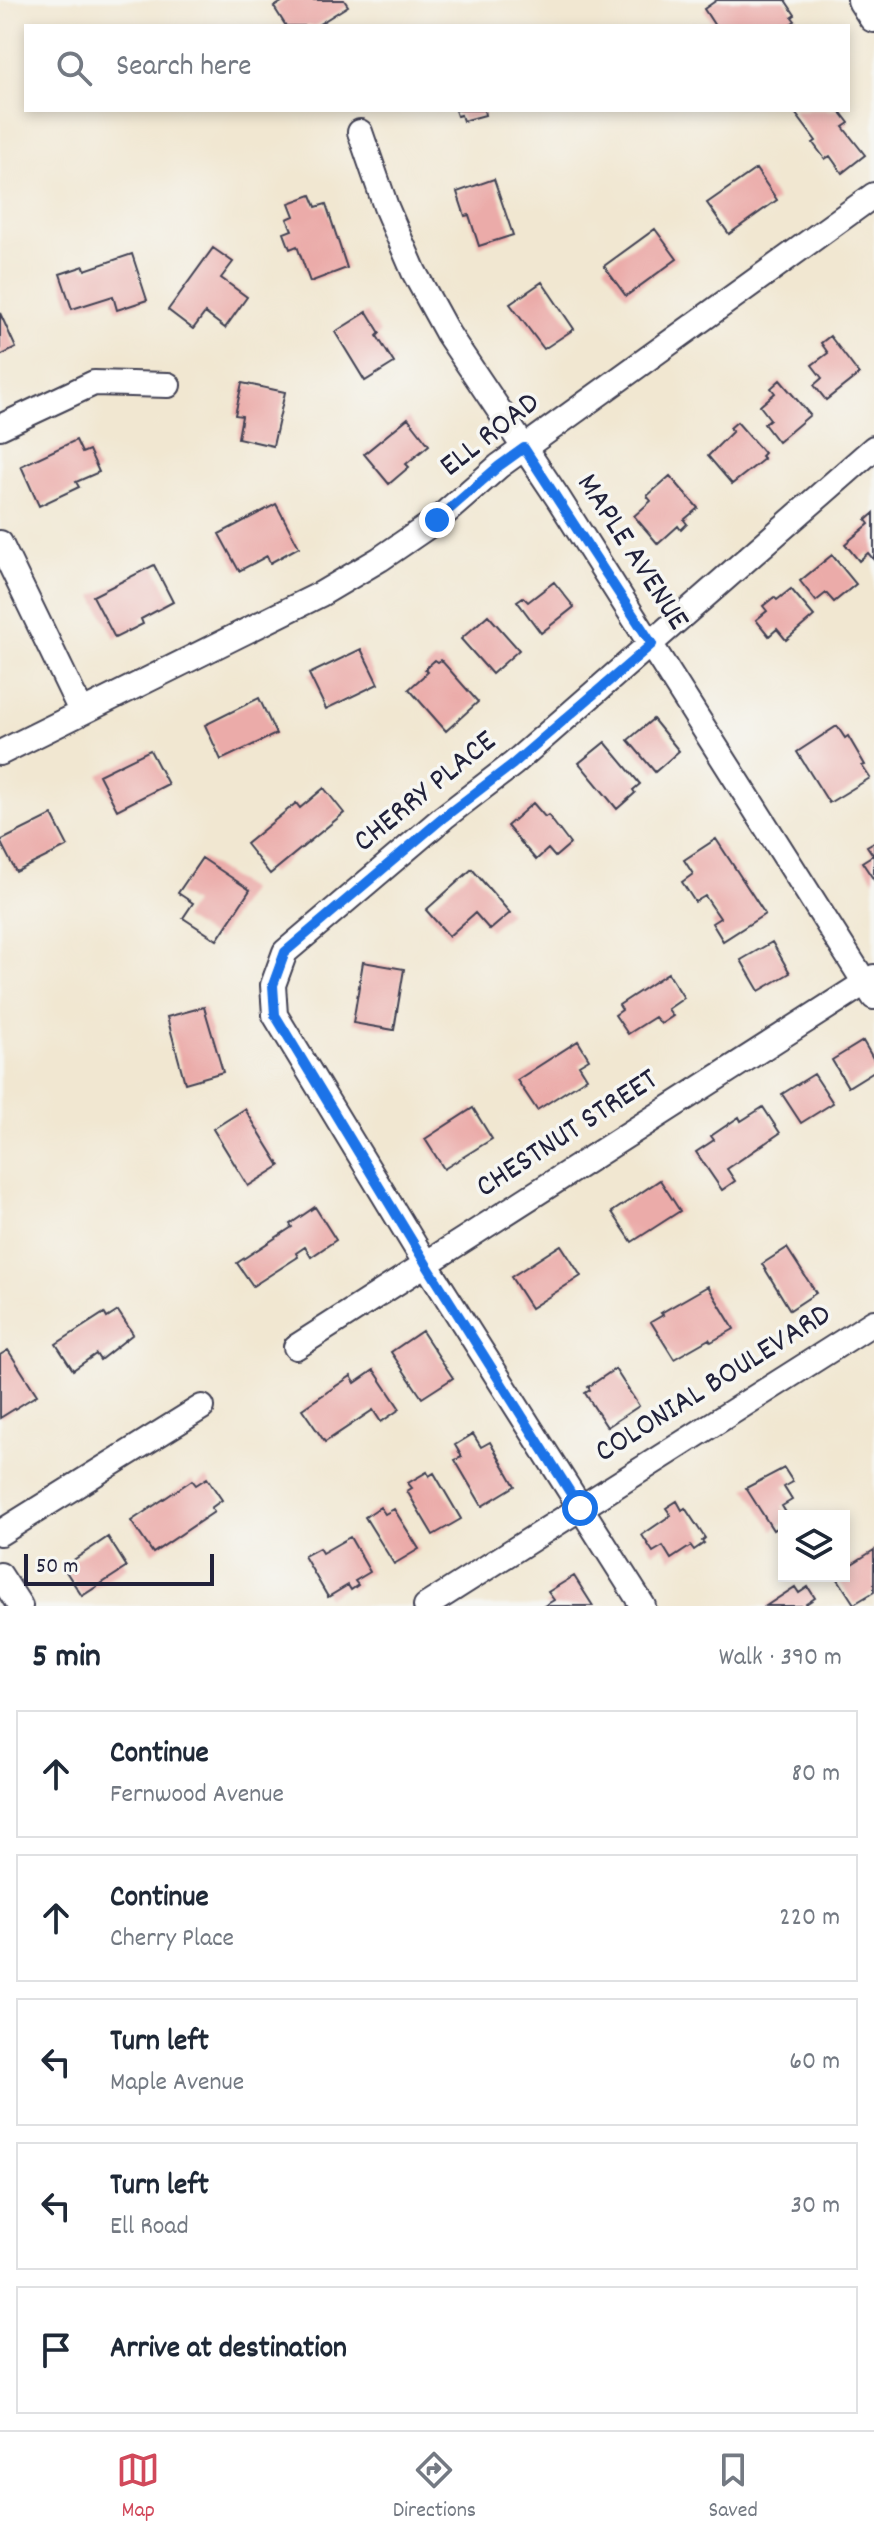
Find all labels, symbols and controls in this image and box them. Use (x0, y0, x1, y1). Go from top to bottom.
search box (24, 24, 850, 112)
icon: search (52, 46, 96, 90)
text: Search here (116, 47, 252, 90)
street label: ELL ROAD (431, 382, 551, 490)
street label: MAPLE AVENUE (563, 465, 699, 641)
route end (419, 502, 455, 538)
street label: CHERRY PLACE (345, 721, 508, 865)
street label: CHESTNUT STREET (468, 1059, 668, 1211)
street label: COLONIAL BOULEVARD (587, 1294, 841, 1476)
route start (562, 1490, 598, 1526)
map controls (778, 1510, 850, 1582)
button: layers (778, 1510, 850, 1582)
scale bar (24, 1550, 214, 1586)
text: 50 m (36, 1552, 78, 1583)
text: 5 min (32, 1634, 101, 1683)
text: Walk · 390 m (719, 1640, 842, 1677)
text: Continue (110, 1734, 209, 1777)
icon: ahead (34, 1752, 78, 1796)
text: 80 m (792, 1756, 840, 1793)
text: Fernwood Avenue (110, 1777, 284, 1814)
text: Continue (110, 1878, 209, 1921)
icon: ahead (34, 1896, 78, 1940)
text: 220 m (779, 1900, 840, 1937)
text: Cherry Place (110, 1921, 234, 1958)
text: Turn left (110, 2022, 209, 2065)
icon: left (34, 2040, 78, 2084)
text: 60 m (789, 2044, 840, 2081)
text: Maple Avenue (110, 2065, 244, 2102)
text: Turn left (110, 2166, 209, 2209)
icon: left (34, 2184, 78, 2228)
text: 30 m (790, 2188, 840, 2225)
text: Ell Road (110, 2209, 189, 2246)
icon: arrive (34, 2328, 78, 2372)
text: Arrive at destination (110, 2329, 347, 2372)
tab: Map (116, 2448, 160, 2527)
tab: Directions (393, 2448, 476, 2527)
tab: Saved (709, 2448, 758, 2527)

